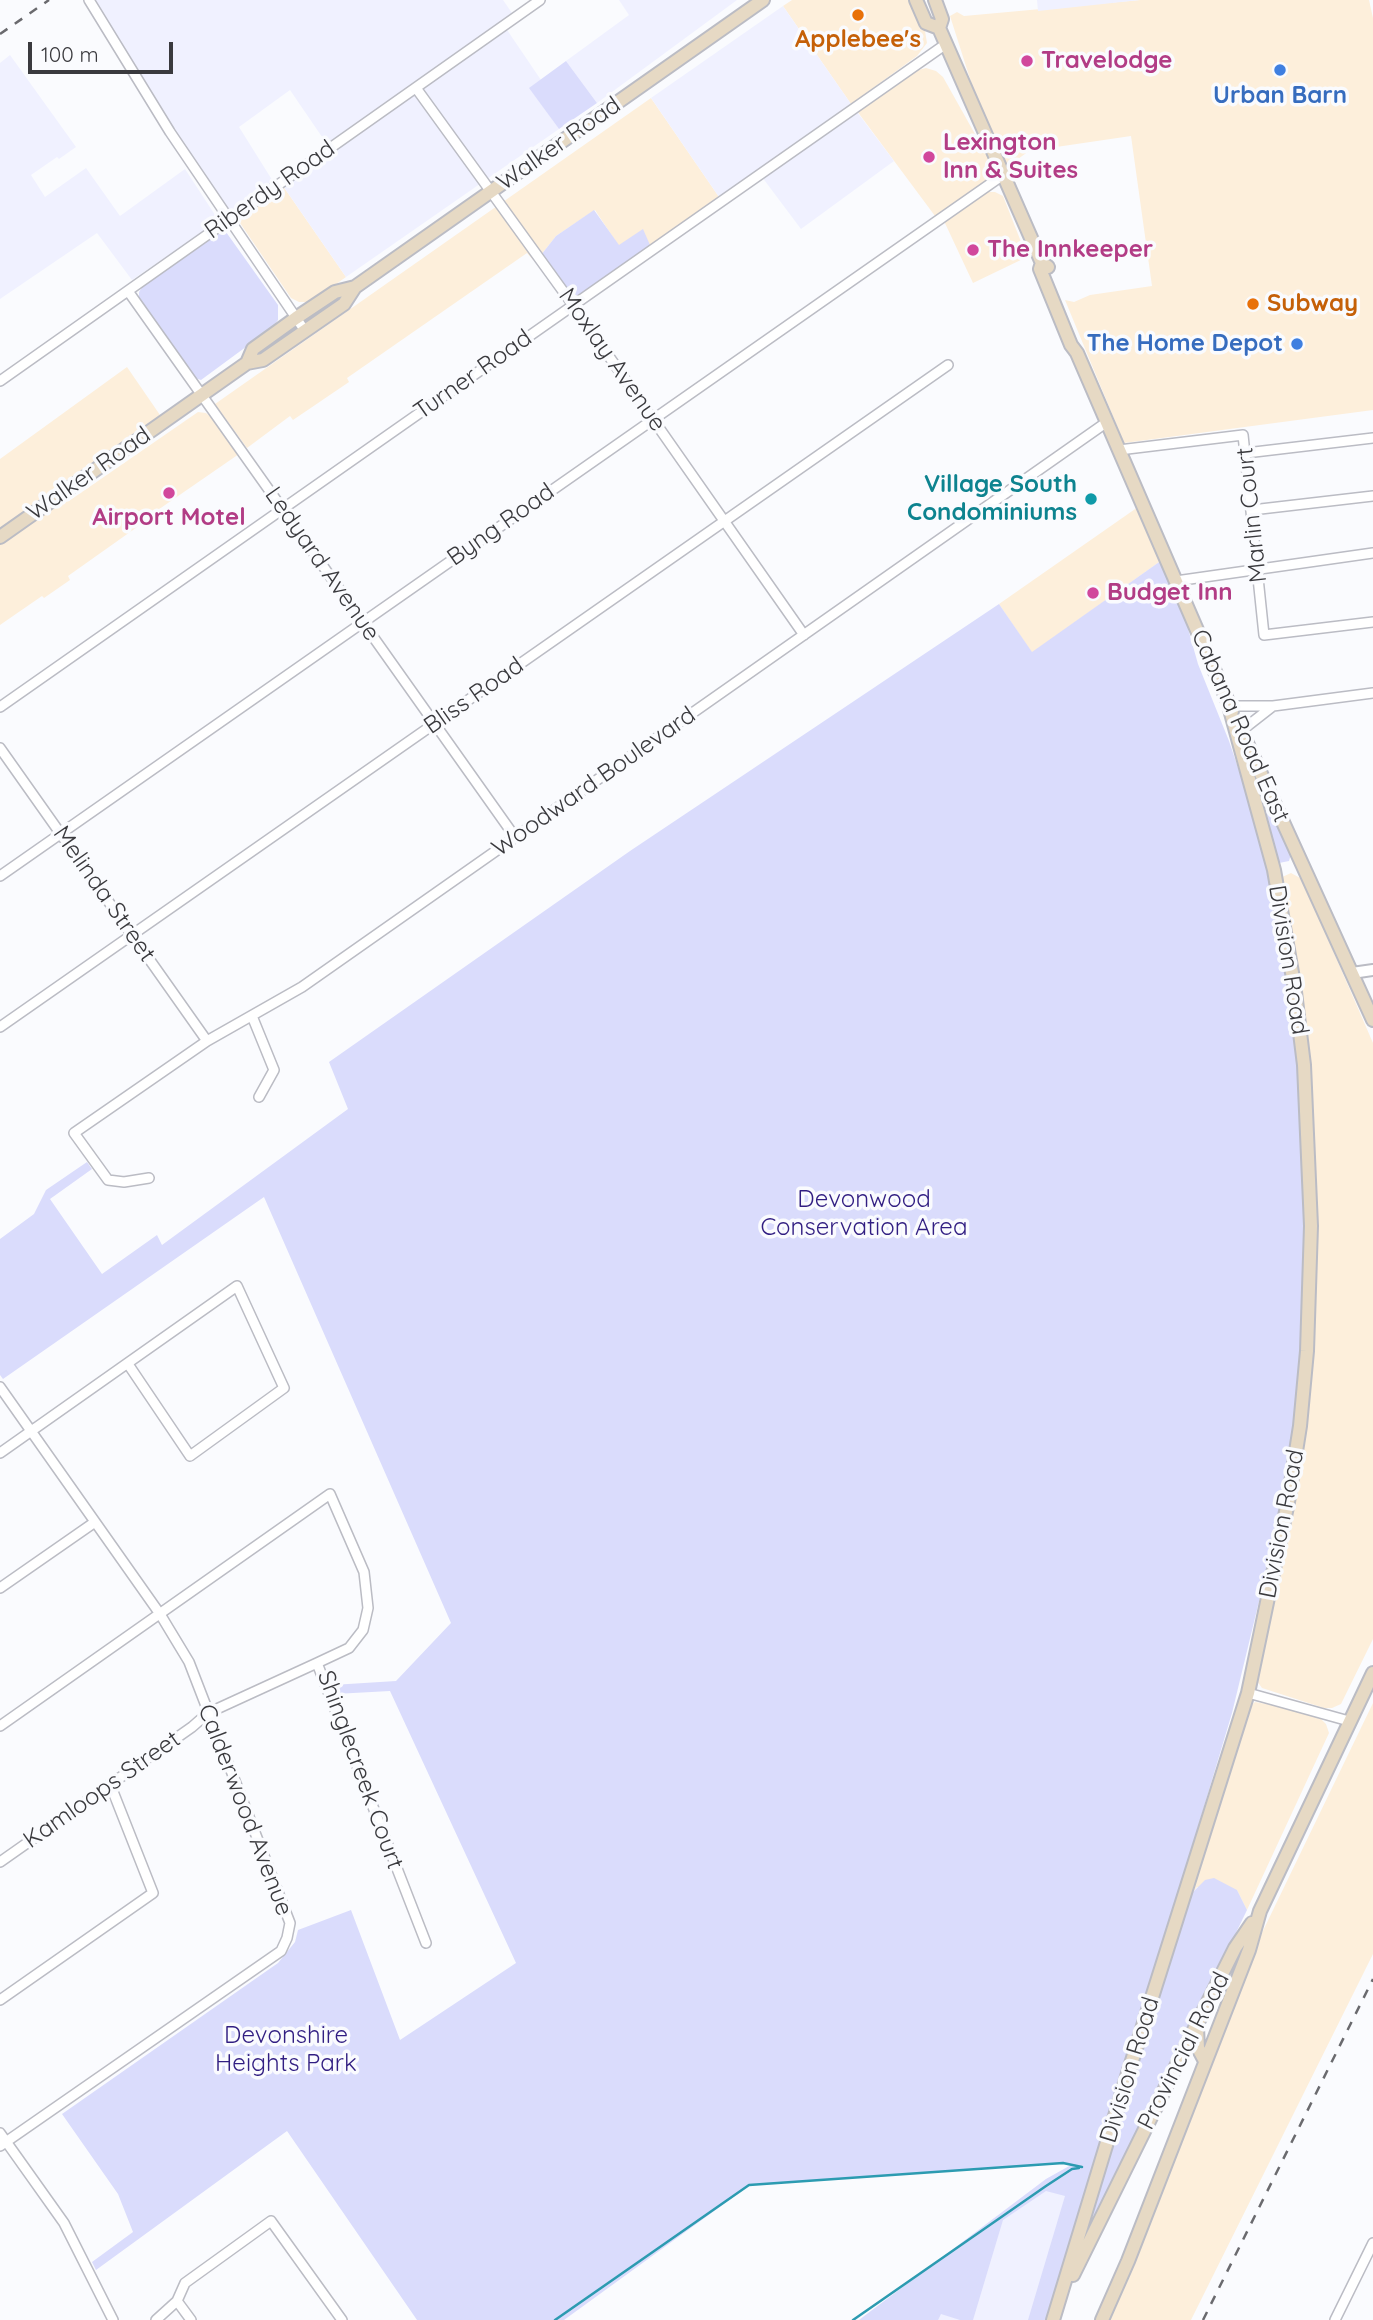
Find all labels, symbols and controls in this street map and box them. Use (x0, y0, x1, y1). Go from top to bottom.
marker: Applebee's (850, 7, 866, 23)
place label: Applebee's (795, 26, 921, 54)
scale bar (32, 28, 177, 72)
text: 100 m (41, 41, 99, 67)
place label: Travelodge (1041, 47, 1172, 75)
marker: Travelodge (1019, 53, 1035, 69)
marker: Urban Barn (1272, 62, 1288, 78)
place label: Urban Barn (1213, 82, 1347, 110)
street label: Walker Road (492, 91, 626, 197)
place label: Lexington Inn & Suites (943, 129, 1078, 185)
street label: Riberdy Road (199, 135, 341, 245)
marker: Lexington Inn & Suites (921, 149, 937, 165)
place label: The Innkeeper (987, 236, 1153, 264)
marker: The Innkeeper (965, 242, 981, 258)
street label: Moxlay Avenue (552, 283, 672, 437)
place label: Subway (1267, 290, 1358, 318)
marker: Subway (1245, 296, 1261, 312)
street label: Turner Road (409, 324, 537, 426)
place label: The Home Depot (1086, 330, 1283, 358)
marker: The Home Depot (1289, 336, 1305, 352)
street label: Walker Road (22, 421, 156, 527)
street label: Marlin Court (1231, 446, 1273, 584)
place label: Village South Condominiums (907, 471, 1077, 527)
street label: Byng Road (442, 478, 560, 572)
street label: Ledyard Avenue (258, 482, 386, 646)
marker: Airport Motel (161, 485, 177, 501)
marker: Village South Condominiums (1083, 491, 1099, 507)
place label: Airport Motel (92, 504, 246, 532)
place label: Budget Inn (1107, 579, 1233, 607)
marker: Budget Inn (1085, 585, 1101, 601)
street label: Cabana Road East (1185, 625, 1295, 827)
street label: Bliss Road (419, 651, 529, 741)
street label: Woodward Boulevard (487, 701, 701, 863)
street label: Melinda Street (47, 821, 161, 967)
street label: Division Road (1262, 883, 1314, 1037)
park label: Devonwood Conservation Area (760, 1186, 968, 1242)
street label: Division Road (1253, 1447, 1311, 1601)
street label: Shinglecreek Court (311, 1667, 409, 1873)
street label: Calderwood Avenue (191, 1700, 299, 1920)
street label: Kamloops Street (18, 1725, 186, 1855)
street label: Provincial Road (1132, 1967, 1236, 2135)
street label: Division Road (1094, 1994, 1166, 2146)
park label: Devonshire Heights Park (215, 2022, 357, 2078)

